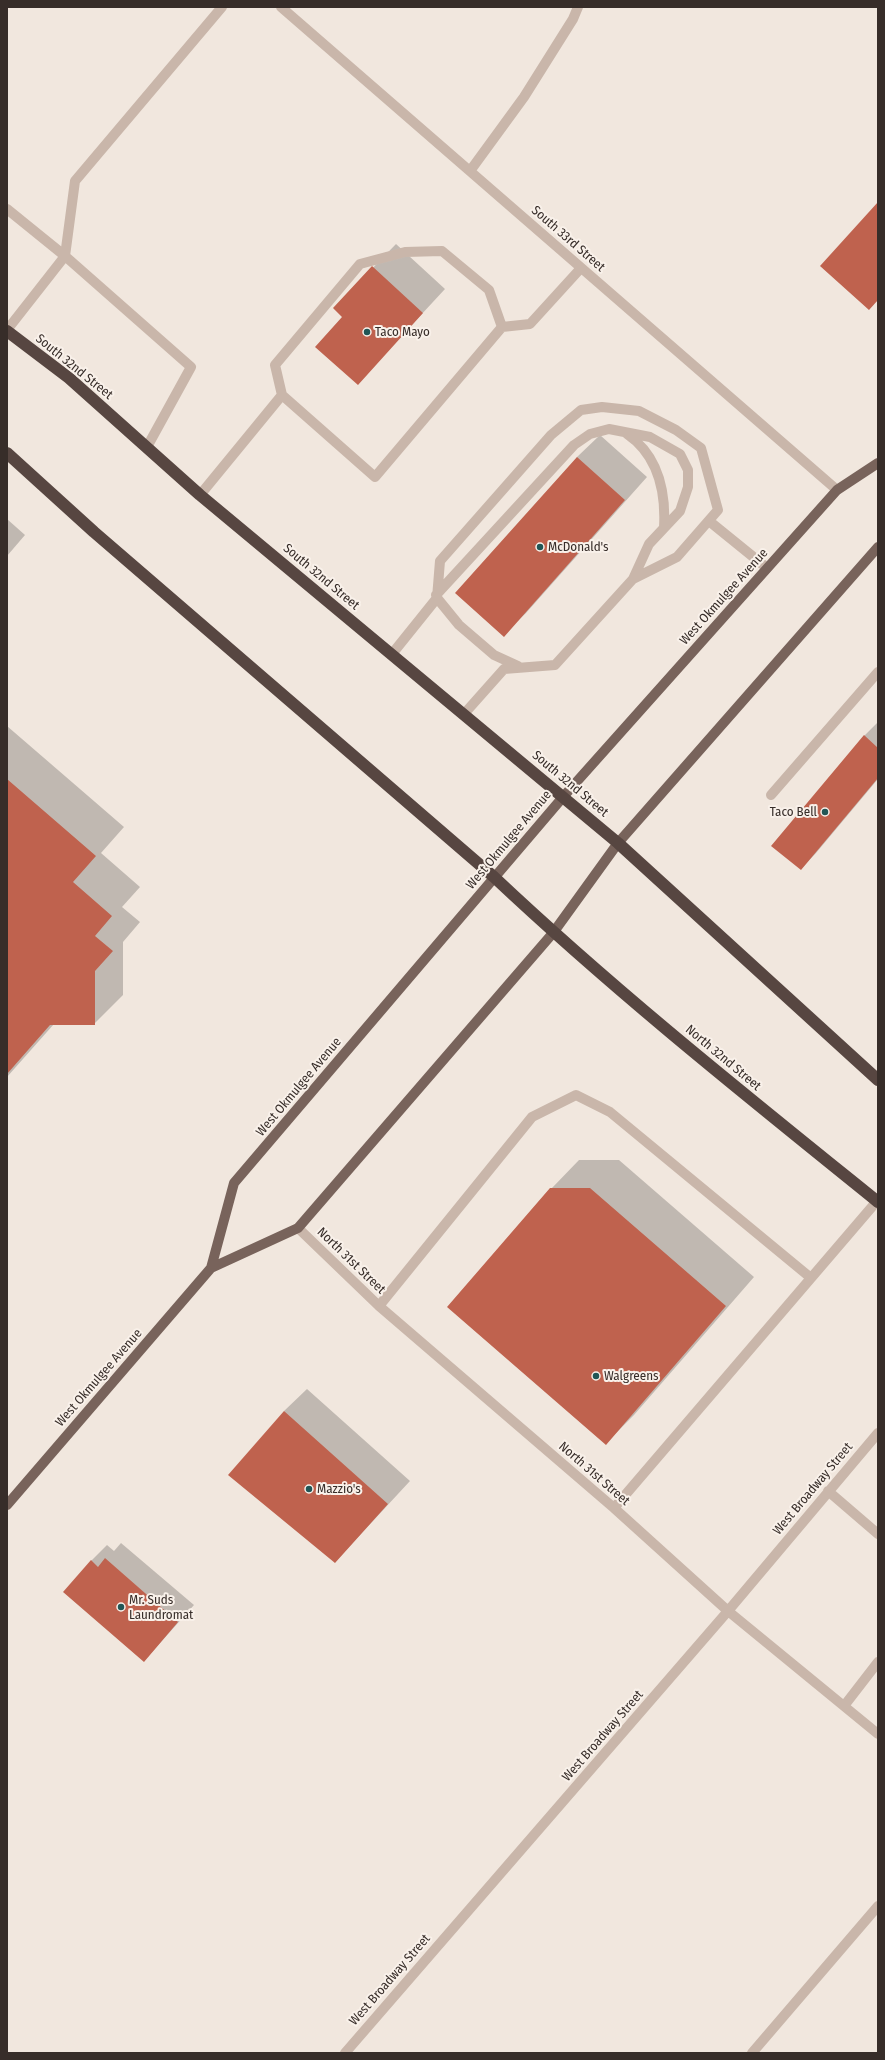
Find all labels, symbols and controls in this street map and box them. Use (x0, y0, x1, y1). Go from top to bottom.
street label: South 33rd Street (528, 203, 608, 275)
place label: Taco Mayo (375, 324, 430, 340)
marker: Taco Mayo (362, 327, 372, 337)
street label: South 32nd Street (32, 331, 116, 403)
place label: McDonald's (548, 539, 609, 555)
street label: South 32nd Street (280, 541, 362, 613)
marker: McDonald's (535, 542, 545, 552)
street label: West Okmulgee Avenue (677, 546, 771, 648)
street label: South 32nd Street (529, 748, 611, 820)
street label: West Okmulgee Avenue (463, 787, 555, 893)
place label: Taco Bell (770, 804, 817, 820)
marker: Taco Bell (820, 807, 830, 817)
street label: North 32nd Street (682, 1022, 764, 1094)
street label: West Okmulgee Avenue (253, 1034, 345, 1140)
street label: North 31st Street (314, 1225, 388, 1297)
street label: West Okmulgee Avenue (52, 1326, 146, 1430)
place label: Walgreens (604, 1368, 659, 1384)
marker: Walgreens (591, 1371, 601, 1381)
street label: North 31st Street (555, 1439, 633, 1509)
street label: West Broadway Street (770, 1440, 856, 1538)
place label: Mazzio's (317, 1481, 361, 1497)
marker: Mazzio's (304, 1484, 314, 1494)
place label: Mr. Suds Laundromat (129, 1592, 193, 1623)
marker: Mr. Suds Laundromat (116, 1602, 126, 1612)
street label: West Broadway Street (559, 1687, 647, 1785)
street label: West Broadway Street (346, 1931, 434, 2029)

